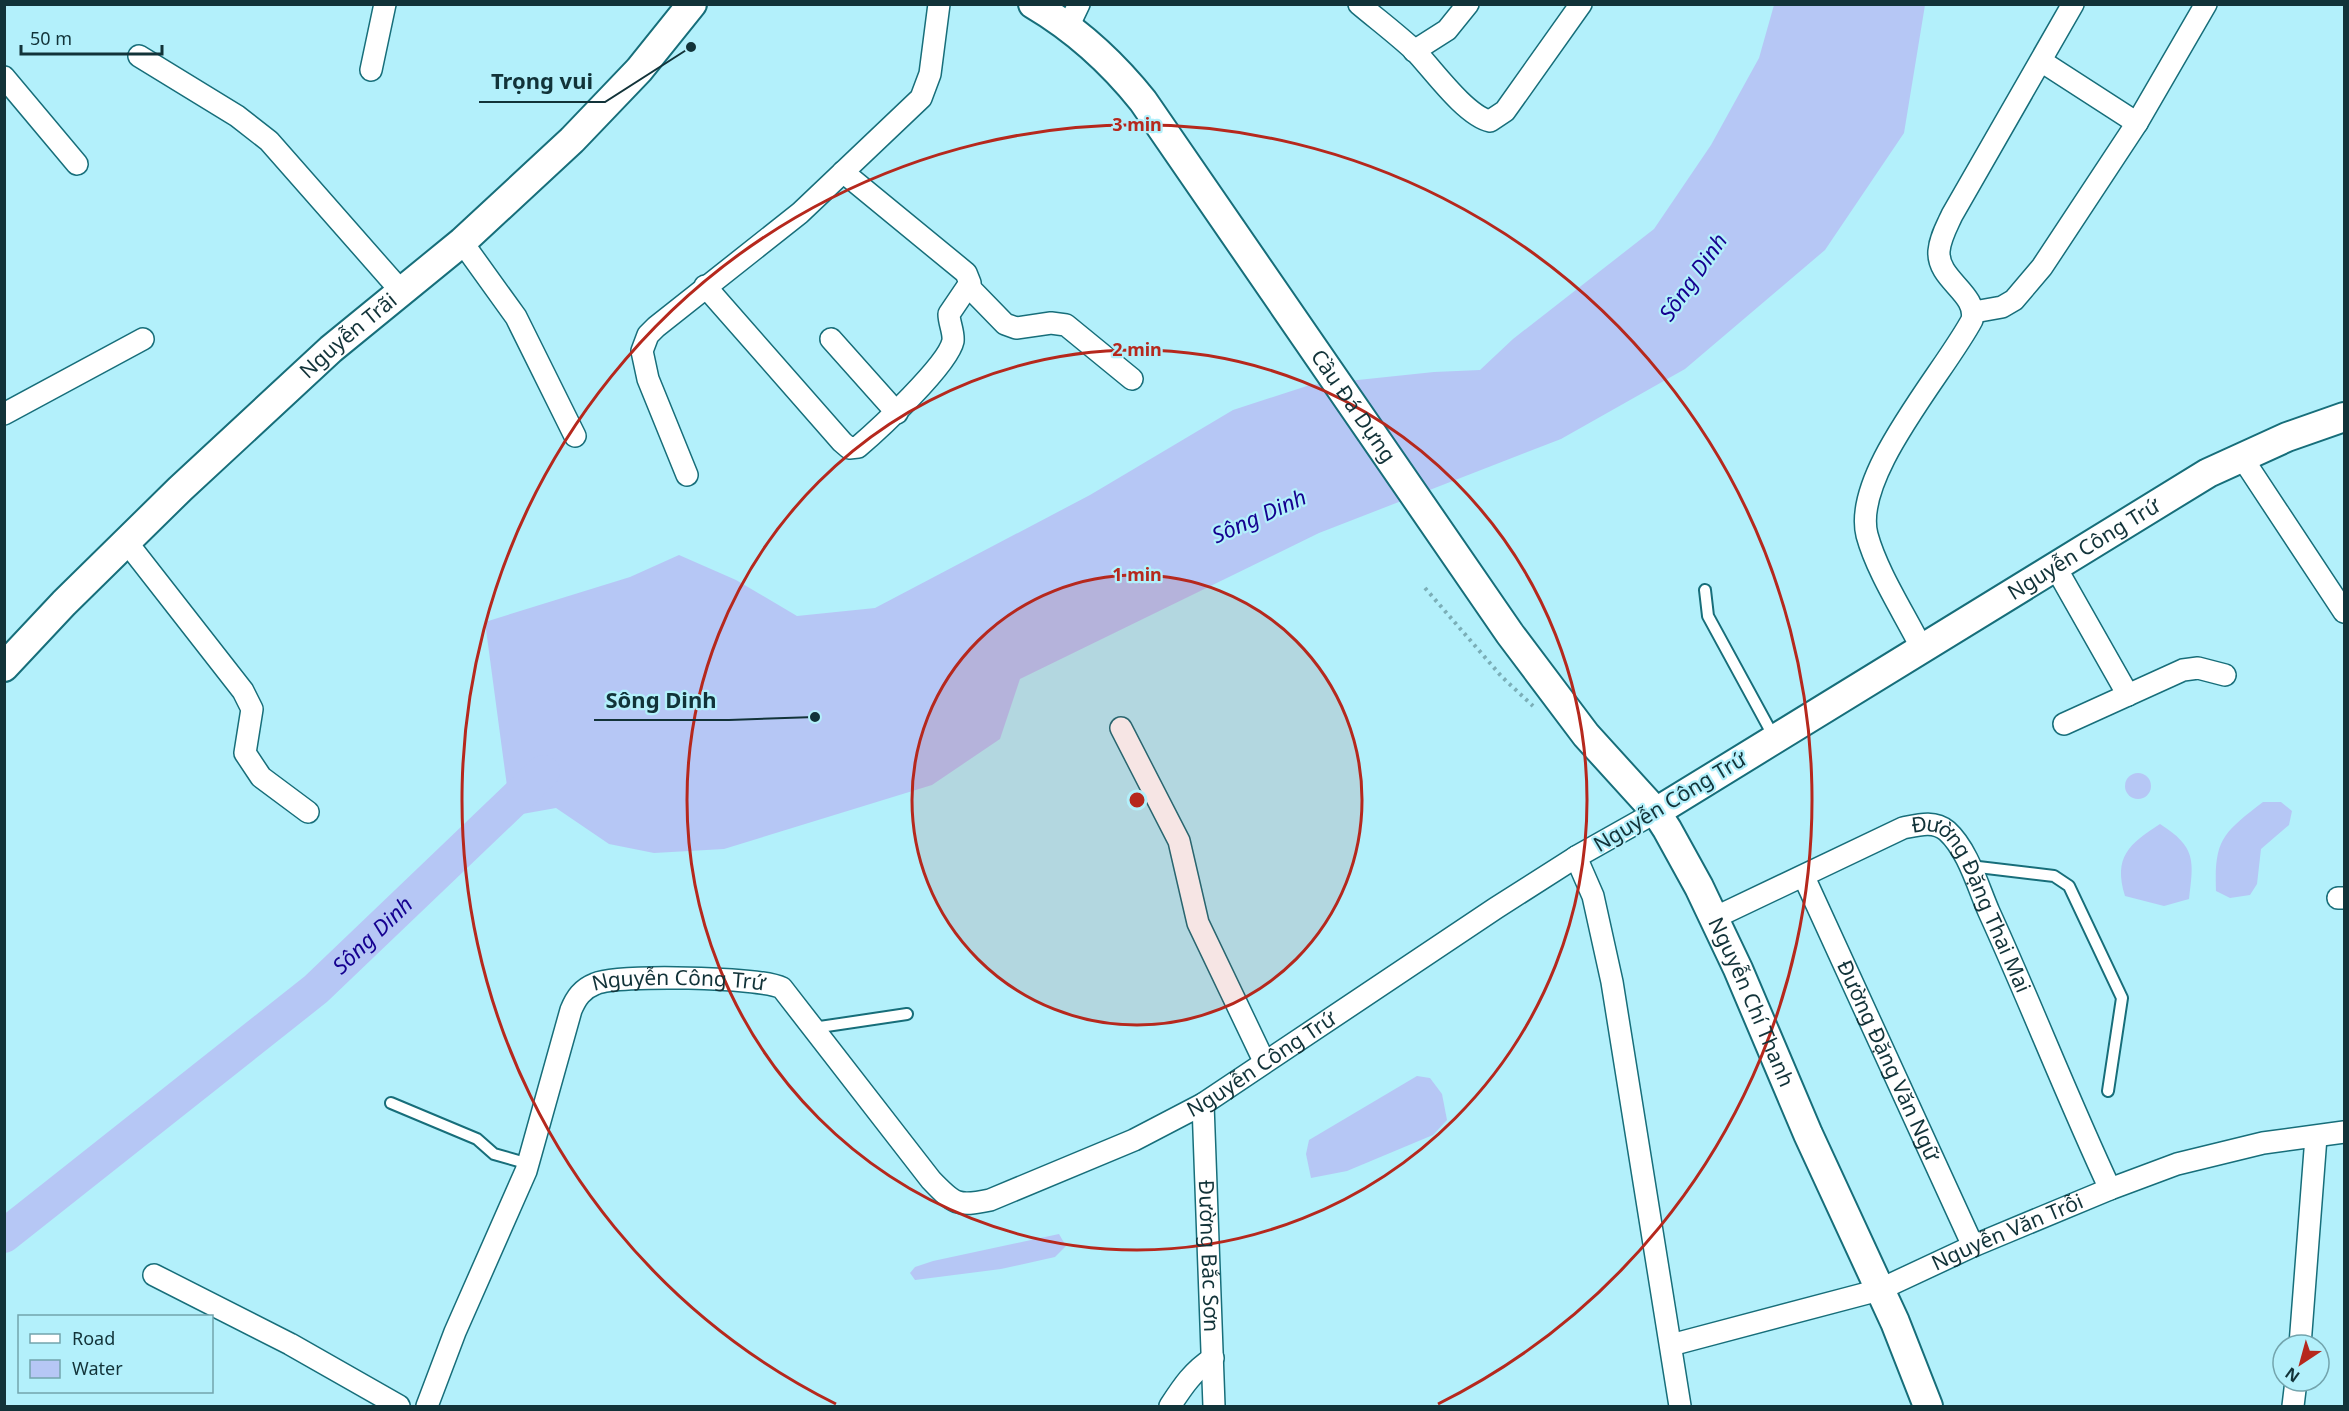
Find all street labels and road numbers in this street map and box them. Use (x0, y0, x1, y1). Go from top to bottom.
street label: Nguyễn Trãi (293, 286, 402, 384)
street label: Cầu Đá Dựng (1305, 344, 1403, 468)
street label: Nguyễn Công Trứ (2002, 491, 2165, 606)
street label: Nguyễn Công Trứ (1588, 744, 1752, 858)
street label: Đường Đặng Thai Mai (1909, 809, 2038, 997)
street label: Nguyễn Chí Thanh (1702, 912, 1801, 1091)
street label: Đường Đặng Văn Ngữ (1831, 955, 1947, 1166)
street label: Nguyễn Công Trứ (589, 963, 768, 997)
street label: Nguyễn Công Trứ (1182, 1004, 1342, 1123)
street label: Đường Bắc Sơn (1193, 1179, 1226, 1332)
street label: Nguyễn Văn Trỗi (1927, 1187, 2087, 1276)

